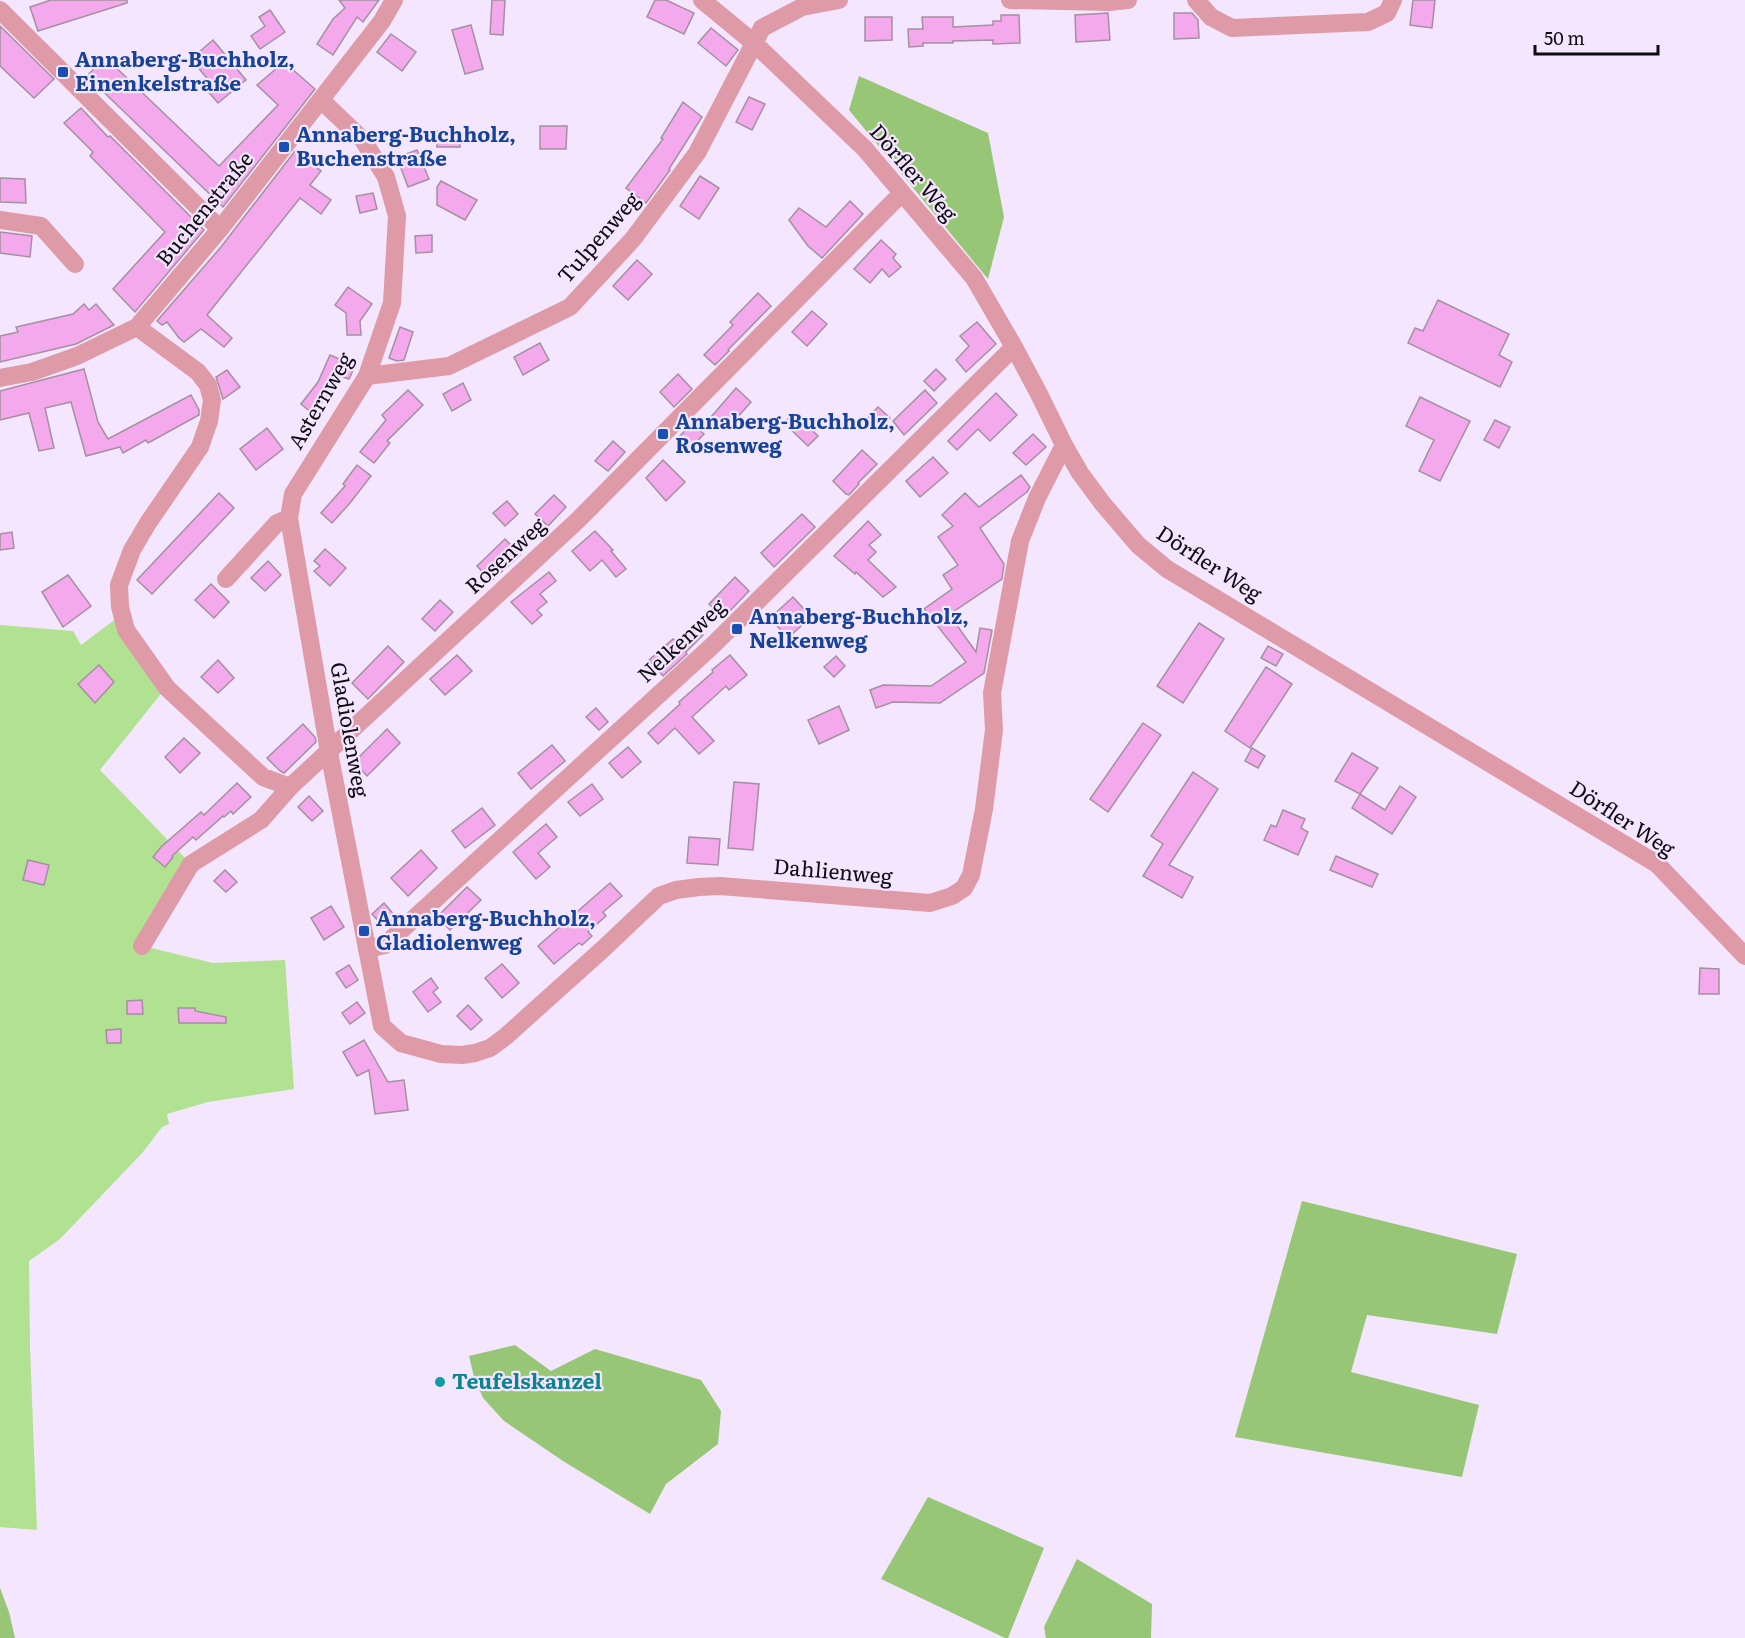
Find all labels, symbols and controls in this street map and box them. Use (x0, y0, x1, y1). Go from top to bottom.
scale bar (1535, 18, 1658, 56)
text: 50 m (1544, 24, 1585, 51)
place label: Annaberg-Buchholz, Einenkelstraße (75, 42, 295, 97)
marker: Annaberg-Buchholz, Einenkelstraße (56, 65, 70, 79)
street label: Dörfler Weg (864, 116, 966, 227)
place label: Annaberg-Buchholz, Buchenstraße (296, 117, 516, 172)
marker: Annaberg-Buchholz, Buchenstraße (277, 140, 291, 154)
street label: Buchenstraße (147, 143, 259, 271)
street label: Tulpenweg (549, 184, 646, 289)
street label: Asternweg (279, 345, 359, 454)
place label: Annaberg-Buchholz, Rosenweg (675, 404, 895, 459)
marker: Annaberg-Buchholz, Rosenweg (656, 427, 670, 441)
street label: Rosenweg (457, 508, 552, 600)
street label: Dörfler Weg (1151, 516, 1269, 608)
street label: Nelkenweg (629, 590, 732, 688)
place label: Annaberg-Buchholz, Nelkenweg (749, 599, 969, 654)
marker: Annaberg-Buchholz, Nelkenweg (730, 622, 744, 636)
street label: Gladiolenweg (324, 659, 379, 800)
street label: Dörfler Weg (1564, 771, 1682, 863)
street label: Dahlienweg (772, 849, 894, 890)
place label: Annaberg-Buchholz, Gladiolenweg (376, 901, 596, 956)
marker: Annaberg-Buchholz, Gladiolenweg (357, 924, 371, 938)
place label: Teufelskanzel (452, 1364, 602, 1395)
marker: Teufelskanzel (433, 1375, 447, 1389)

